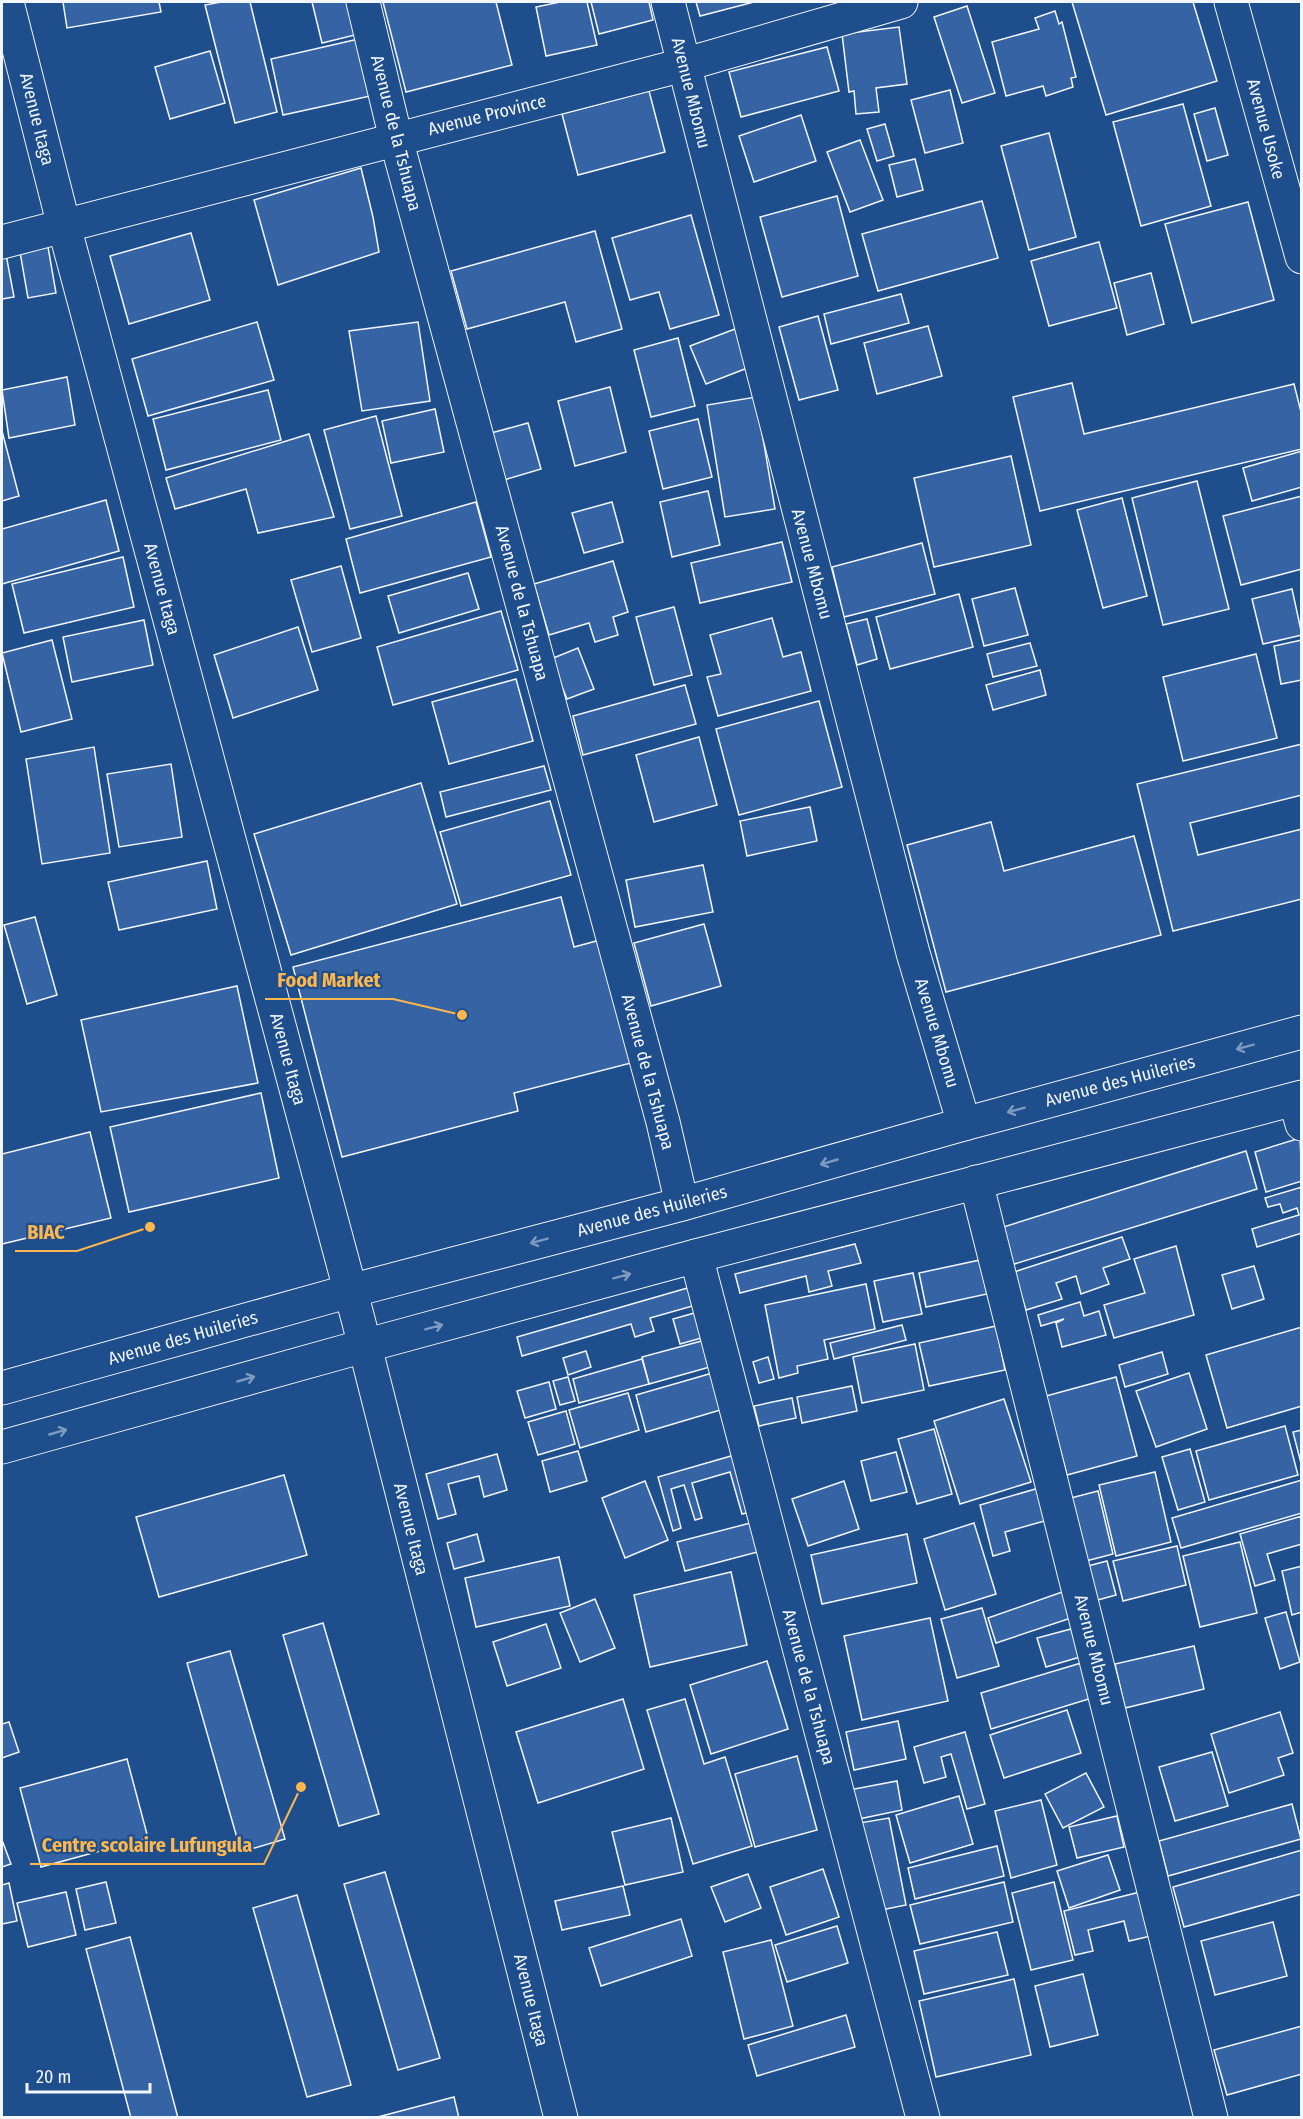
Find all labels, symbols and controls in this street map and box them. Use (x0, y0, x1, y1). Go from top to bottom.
street label: Avenue Mbomu (667, 35, 715, 151)
street label: Avenue de la Tshuapa (366, 53, 426, 213)
street label: Avenue Itaga (15, 71, 59, 168)
street label: Avenue Usoke (1242, 76, 1290, 182)
street label: Avenue Province (426, 90, 548, 140)
street label: Avenue Mbomu (787, 506, 837, 622)
street label: Avenue de la Tshuapa (491, 523, 553, 683)
street label: Avenue Itaga (139, 541, 185, 638)
callout: Food Market (265, 961, 393, 999)
text: Food Market (277, 968, 382, 992)
street label: Avenue Mbomu (910, 976, 964, 1090)
street label: Avenue de la Tshuapa (617, 992, 679, 1152)
street label: Avenue Itaga (265, 1011, 311, 1108)
one-way arrow (1236, 1042, 1255, 1053)
street label: Avenue des Huileries (1042, 1050, 1198, 1112)
one-way arrow (1007, 1104, 1026, 1116)
one-way arrow (820, 1157, 839, 1169)
street label: Avenue des Huileries (574, 1180, 730, 1242)
callout: BIAC (15, 1213, 77, 1251)
text: BIAC (27, 1220, 65, 1244)
one-way arrow (530, 1236, 549, 1248)
one-way arrow (612, 1270, 631, 1281)
street label: Avenue des Huileries (106, 1306, 261, 1370)
one-way arrow (424, 1321, 443, 1332)
one-way arrow (236, 1373, 255, 1384)
one-way arrow (48, 1425, 67, 1437)
street label: Avenue Itaga (389, 1481, 433, 1578)
street label: Avenue Mbomu (1070, 1592, 1118, 1708)
street label: Avenue de la Tshuapa (778, 1607, 840, 1767)
callout: Centre scolaire Lufungula (30, 1826, 264, 1864)
text: Centre scolaire Lufungula (42, 1833, 252, 1857)
street label: Avenue Itaga (509, 1952, 553, 2049)
scale bar (27, 2056, 150, 2094)
text: 20 m (36, 2066, 71, 2088)

